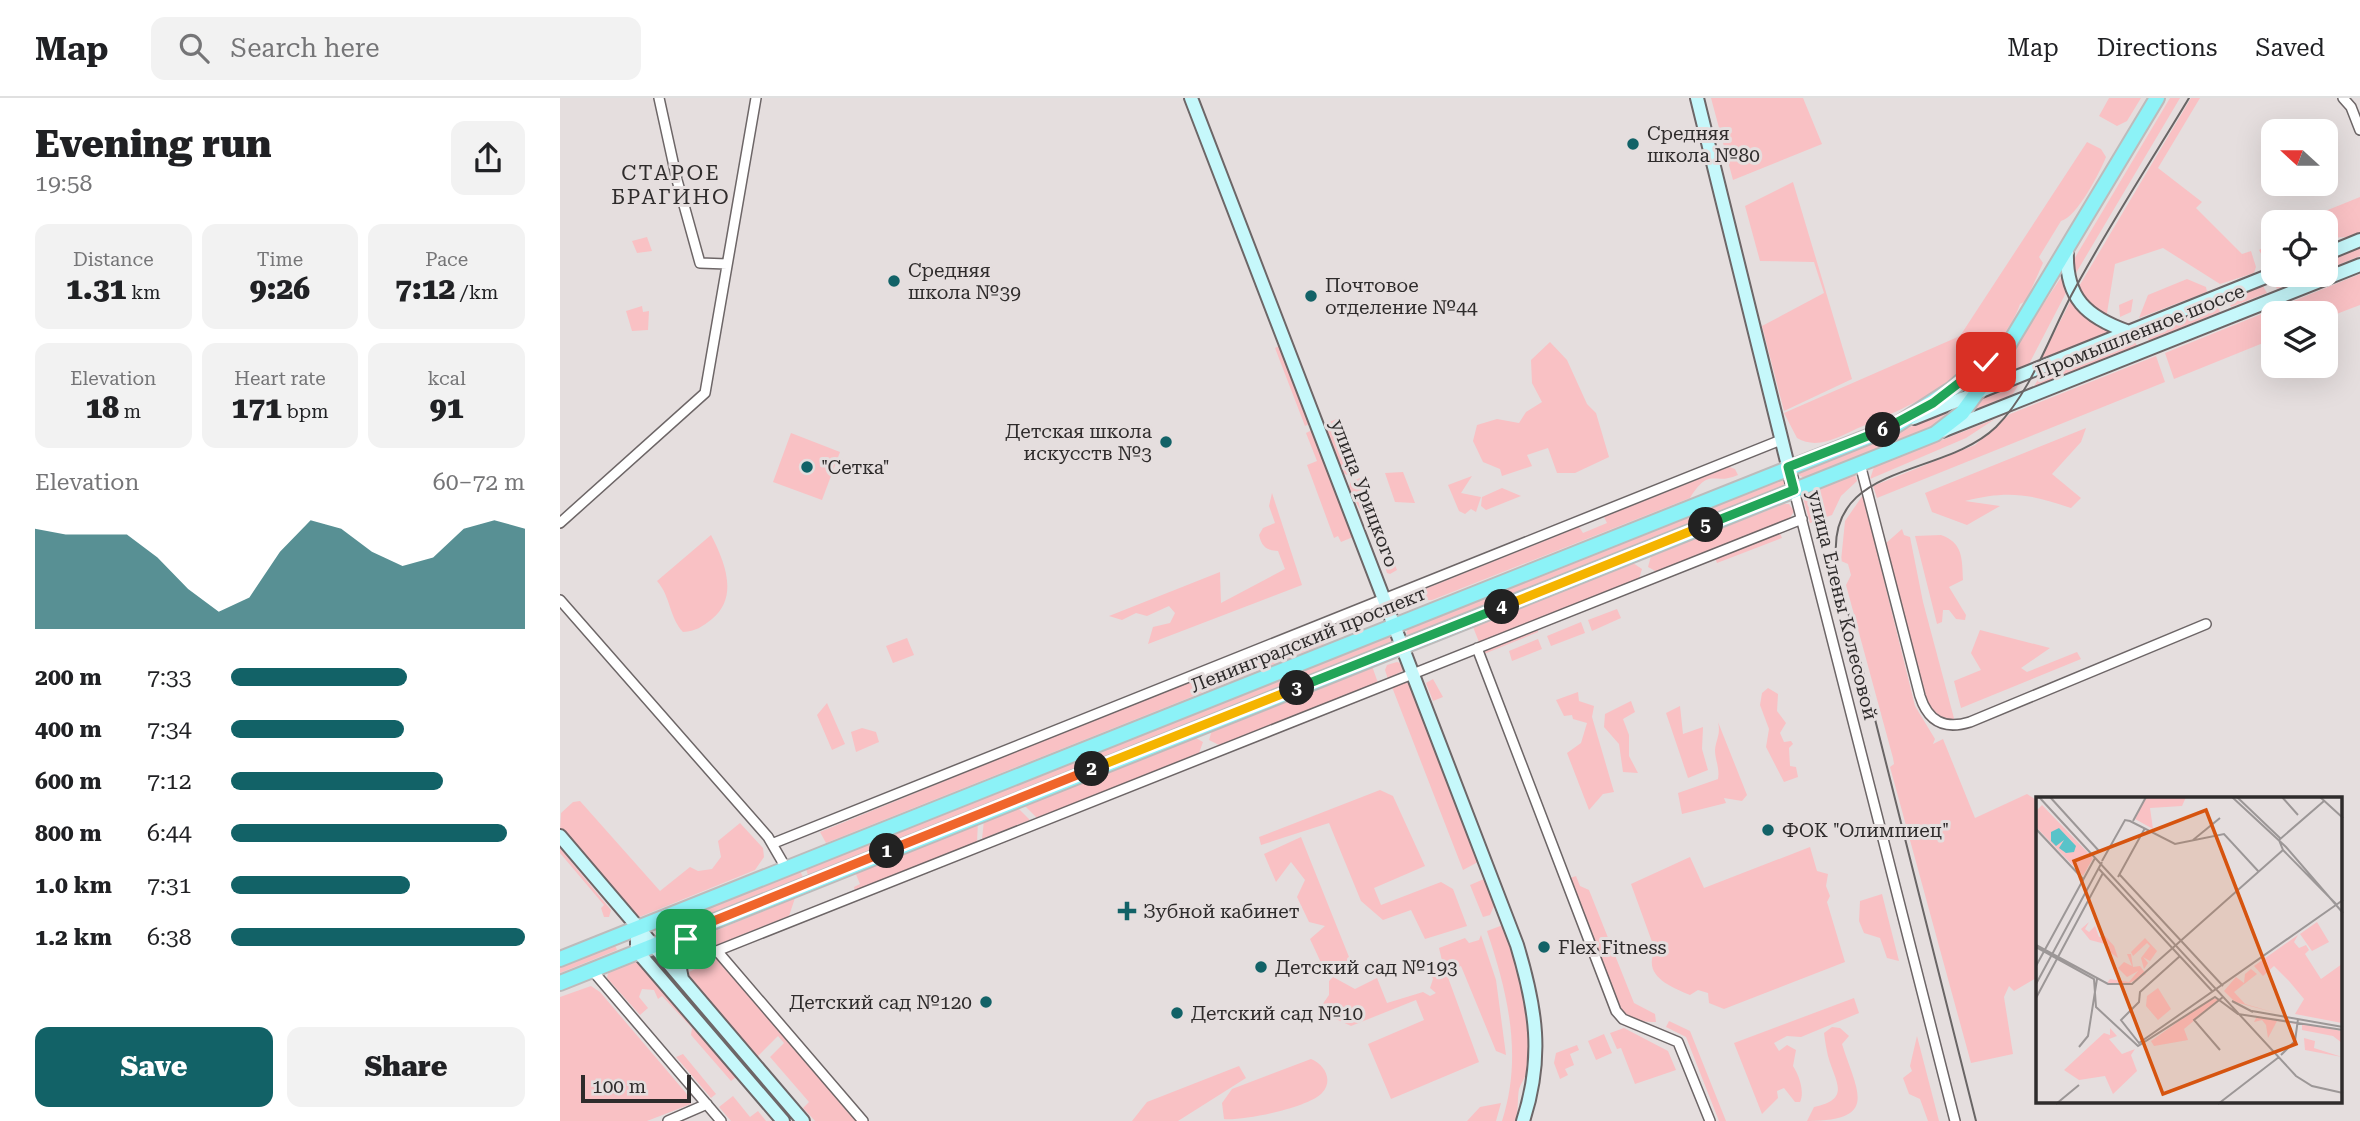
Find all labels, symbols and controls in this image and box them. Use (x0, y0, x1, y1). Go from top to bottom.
search box (151, 17, 641, 80)
text: Map (35, 29, 109, 68)
icon: search (175, 29, 213, 67)
text: Search here (231, 33, 380, 63)
text: Map (2007, 34, 2059, 62)
text: Directions (2097, 34, 2217, 62)
text: Saved (2255, 34, 2325, 62)
north arrow (2261, 119, 2338, 196)
map controls (2261, 119, 2338, 378)
button: share (451, 121, 525, 195)
text: Evening run (35, 122, 271, 166)
place label: Средняя школа №80 (1647, 122, 1760, 167)
marker: Средняя школа №80 (1625, 136, 1641, 152)
district label: СТАРОЕ БРАГИНО (611, 161, 731, 209)
text: 19:58 (35, 170, 92, 197)
button: locate (2261, 210, 2338, 287)
text: Distance (73, 248, 154, 271)
text: Time (257, 248, 303, 271)
text: Pace (425, 248, 468, 271)
place label: Средняя школа №39 (908, 259, 1021, 304)
text: 1.31 (66, 271, 126, 306)
text: 9:26 (250, 271, 310, 306)
text: 7:12 (395, 271, 455, 306)
marker: Средняя школа №39 (886, 273, 902, 289)
place label: Почтовое отделение №44 (1325, 274, 1478, 319)
street label: Промышленное шоссе (2033, 279, 2248, 384)
text: km (126, 281, 161, 304)
text: /km (455, 281, 498, 304)
marker: Почтовое отделение №44 (1303, 288, 1319, 304)
button: layers (2261, 301, 2338, 378)
pin (1956, 332, 2016, 392)
icon: check (1967, 343, 2005, 381)
text: Elevation (70, 367, 156, 390)
text: Heart rate (234, 367, 326, 390)
text: kcal (428, 367, 466, 390)
text: 18 (85, 390, 119, 425)
text: 171 (231, 390, 282, 425)
text: 91 (430, 390, 463, 425)
text: m (119, 400, 141, 423)
text: bpm (282, 400, 329, 423)
pin: 6 (1866, 412, 1900, 448)
street label: улица Урицкого (1326, 416, 1403, 570)
text: 6 (1877, 418, 1888, 441)
place label: Детская школа искусств №3 (1005, 420, 1153, 465)
marker: Детская школа искусств №3 (1158, 434, 1174, 450)
place label: "Сетка" (821, 456, 890, 479)
marker: "Сетка" (799, 459, 815, 475)
text: Elevation (35, 469, 139, 496)
text: 60–72 m (433, 469, 525, 496)
street label: улица Елены Колесовой (1803, 488, 1882, 722)
pin: 5 (1688, 508, 1724, 542)
text: 5 (1700, 513, 1711, 536)
street label: Ленинградский проспект (1187, 582, 1429, 697)
pin: 4 (1485, 589, 1520, 624)
text: 4 (1496, 595, 1507, 618)
text: 200 m (35, 664, 102, 691)
text: 7:33 (147, 664, 192, 691)
pin: 3 (1280, 670, 1314, 706)
text: 3 (1291, 676, 1302, 699)
text: 400 m (35, 716, 102, 743)
text: 7:34 (147, 716, 192, 743)
pin: 2 (1074, 752, 1110, 786)
text: 2 (1086, 757, 1097, 780)
text: 600 m (35, 768, 102, 795)
text: 7:12 (147, 768, 192, 795)
inset map (2036, 797, 2343, 1104)
place label: ФОК "Олимпиец" (1782, 819, 1949, 842)
text: 800 m (35, 820, 102, 847)
text: 6:44 (147, 820, 192, 847)
marker: ФОК "Олимпиец" (1760, 822, 1776, 838)
pin: 1 (870, 834, 904, 868)
text: 1 (881, 839, 892, 862)
text: 1.0 km (35, 872, 112, 899)
text: 7:31 (147, 872, 192, 899)
place label: Зубной кабинет (1143, 900, 1300, 923)
marker: Зубной кабинет (1117, 901, 1137, 921)
pin (656, 909, 716, 969)
icon: arrive (667, 920, 705, 958)
text: 1.2 km (35, 924, 112, 951)
text: 6:38 (147, 924, 192, 951)
place label: Flex Fitness (1558, 936, 1666, 959)
marker: Flex Fitness (1536, 939, 1552, 955)
place label: Детский сад №193 (1275, 956, 1458, 979)
marker: Детский сад №193 (1253, 959, 1269, 975)
place label: Детский сад №120 (789, 991, 972, 1014)
marker: Детский сад №120 (978, 994, 994, 1010)
place label: Детский сад №10 (1191, 1002, 1363, 1025)
marker: Детский сад №10 (1169, 1005, 1185, 1021)
button: Save (35, 1027, 273, 1107)
button: Share (287, 1027, 525, 1107)
scale bar (581, 1072, 691, 1104)
text: 100 m (592, 1075, 646, 1098)

